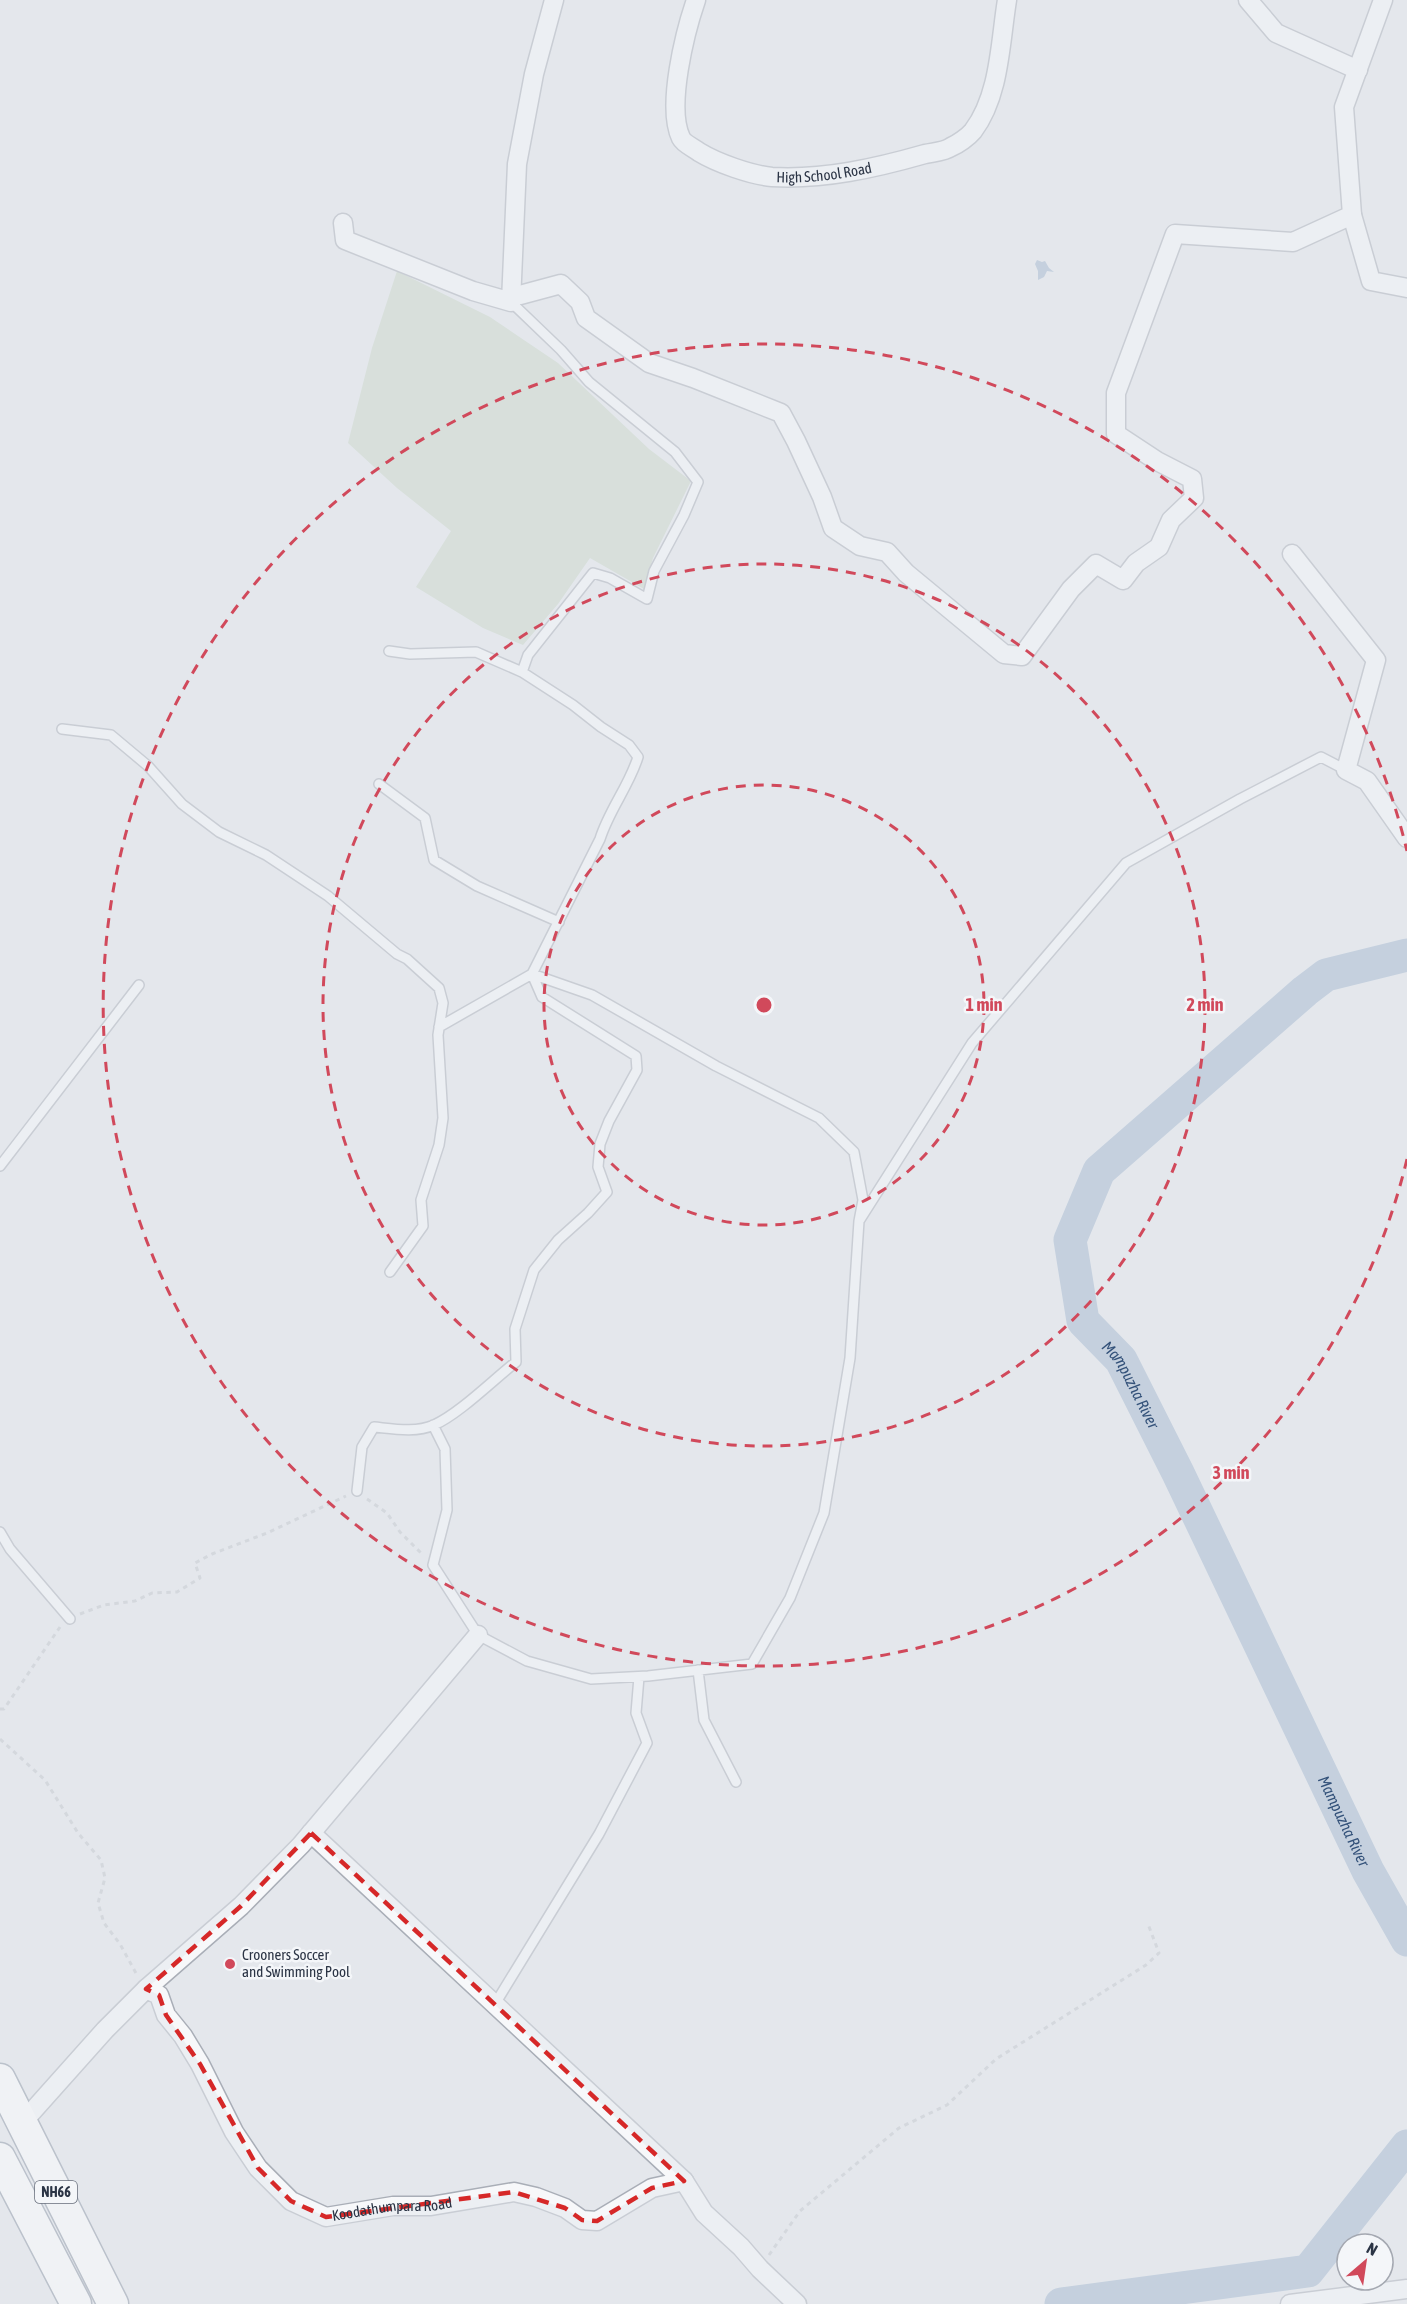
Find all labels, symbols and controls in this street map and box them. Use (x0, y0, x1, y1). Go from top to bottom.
street label: High School Road (776, 159, 873, 185)
text: 1 min (966, 994, 1003, 1015)
text: 2 min (1187, 994, 1224, 1015)
centre of rings (754, 995, 774, 1015)
water label: Mampuzha River (1099, 1337, 1164, 1433)
text: 3 min (1213, 1462, 1250, 1483)
water label: Mampuzha River (1315, 1773, 1374, 1870)
place label: Crooners Soccer and Swimming Pool (242, 1946, 350, 1980)
marker: Crooners Soccer and Swimming Pool (223, 1957, 237, 1971)
road number: NH66 (35, 2181, 77, 2203)
street label: Koodathumpara Road (331, 2194, 453, 2224)
north arrow (1335, 2232, 1395, 2292)
text: N (1364, 2239, 1381, 2259)

